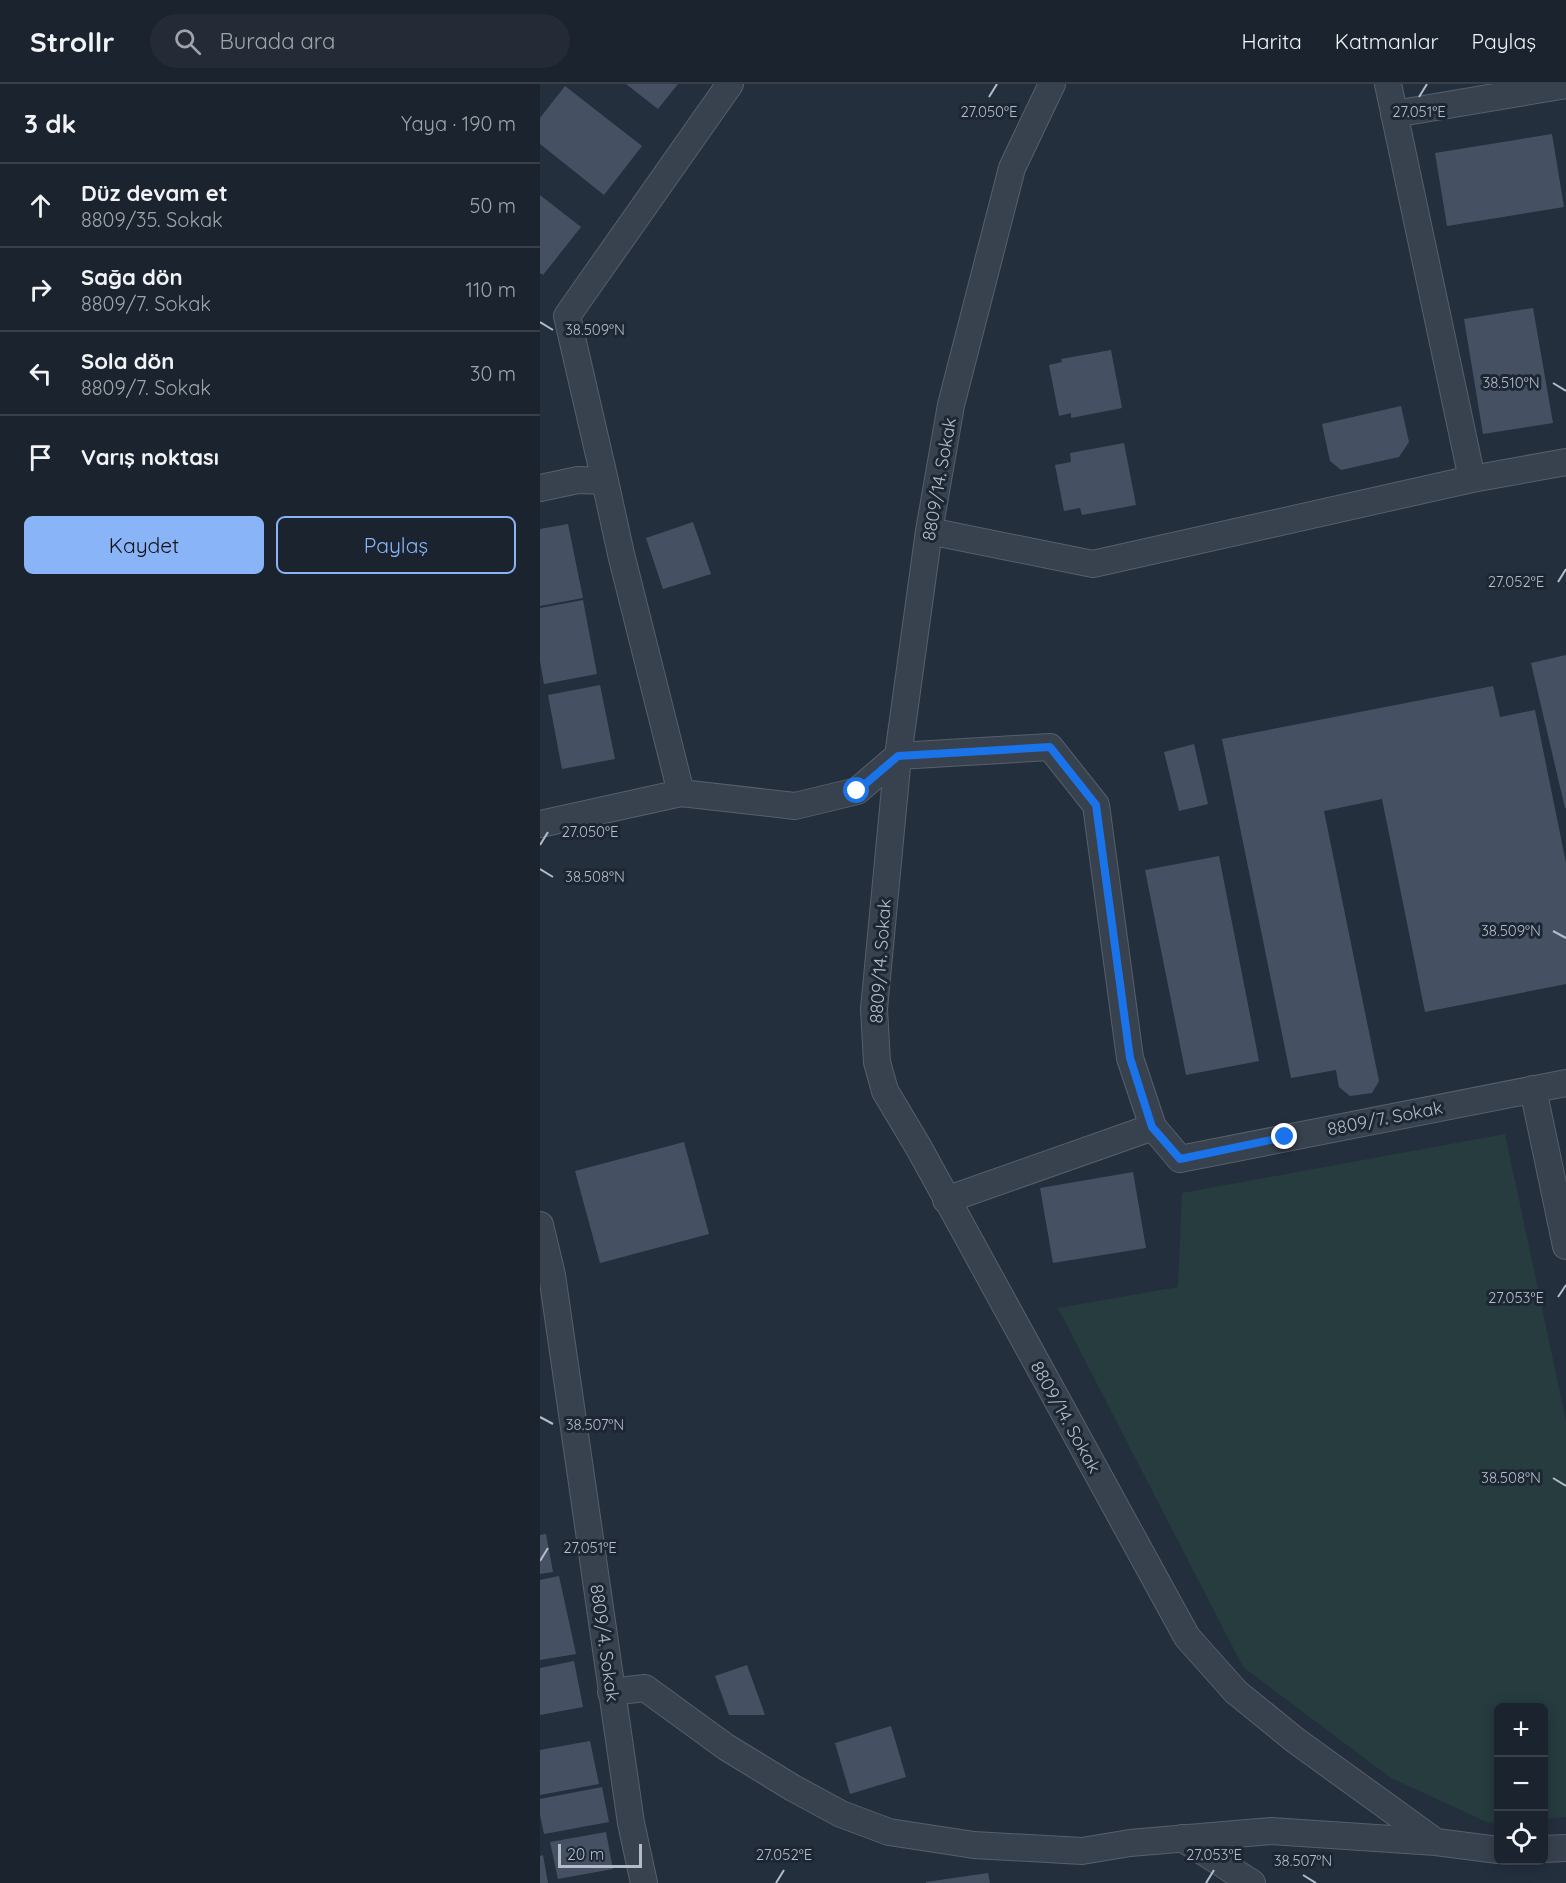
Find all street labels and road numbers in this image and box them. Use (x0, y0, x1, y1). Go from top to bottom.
street label: 8809/14. Sokak (917, 416, 961, 542)
street label: 8809/14. Sokak (864, 898, 896, 1024)
street label: 8809/7. Sokak (1325, 1096, 1445, 1140)
street label: 8809/14. Sokak (1026, 1357, 1106, 1477)
street label: 8809/4. Sokak (585, 1583, 625, 1703)

